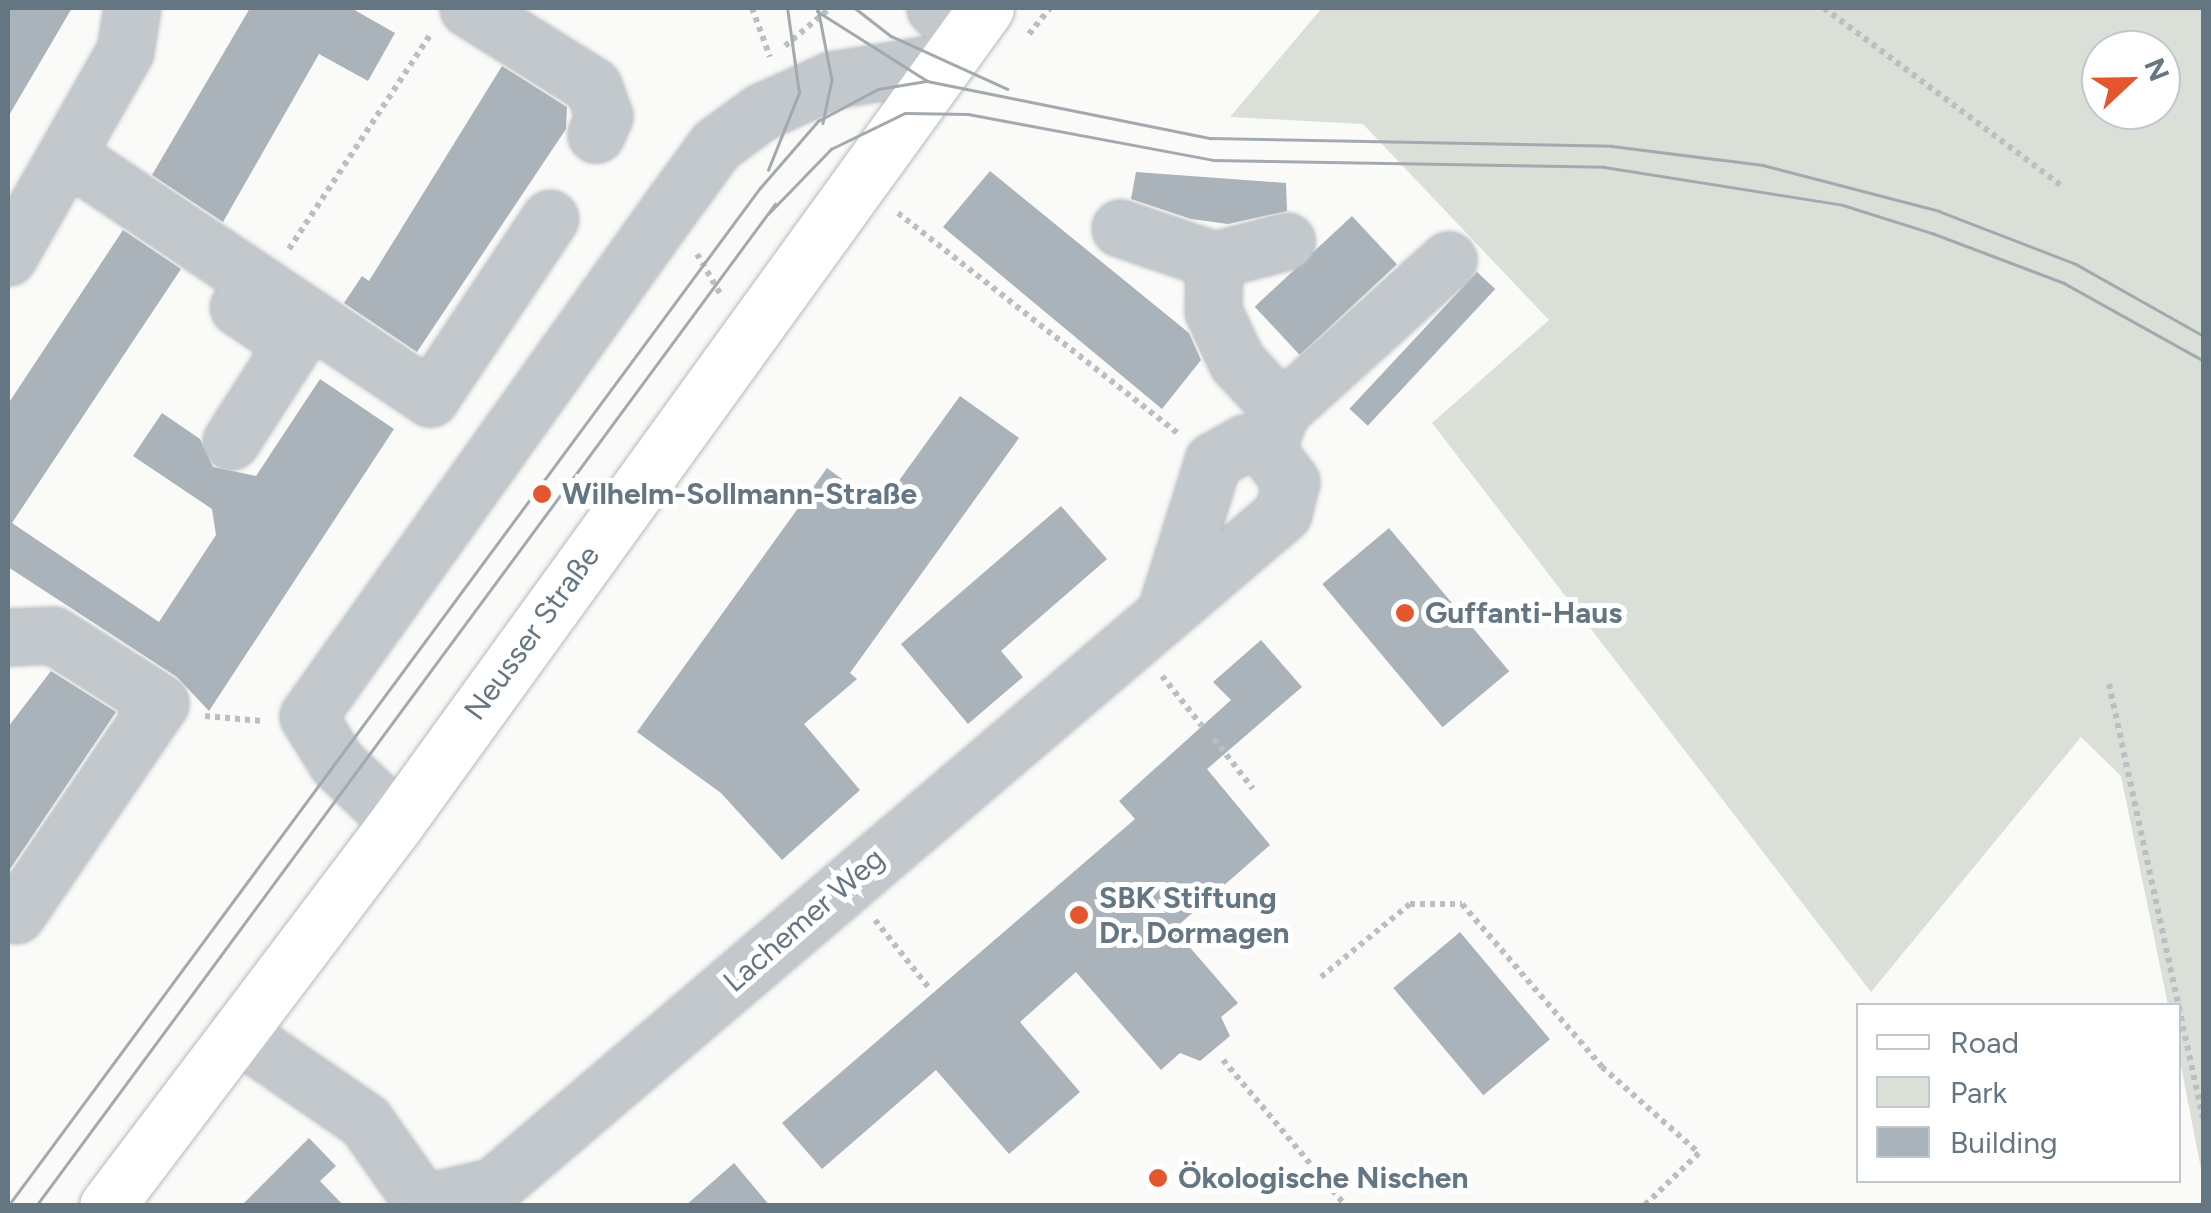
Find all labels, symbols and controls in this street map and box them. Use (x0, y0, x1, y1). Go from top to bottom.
north arrow (2081, 30, 2181, 130)
text: N (2137, 53, 2177, 86)
place label: Wilhelm-Sollmann-Straße (562, 476, 917, 512)
marker: Wilhelm-Sollmann-Straße (531, 483, 553, 505)
street label: Neusser Straße (457, 539, 607, 727)
place label: Guffanti-Haus (1425, 595, 1622, 631)
marker: Guffanti-Haus (1394, 602, 1416, 624)
street label: Lachemer Weg (716, 840, 892, 1000)
place label: SBK Stiftung Dr. Dormagen (1099, 880, 1290, 950)
marker: SBK Stiftung Dr. Dormagen (1068, 904, 1090, 926)
legend (1856, 1003, 2181, 1183)
text: Road (1950, 1024, 2019, 1061)
text: Park (1950, 1074, 2007, 1111)
text: Building (1950, 1124, 2058, 1161)
place label: Ökologische Nischen (1178, 1160, 1468, 1196)
marker: Ökologische Nischen (1147, 1167, 1169, 1189)

